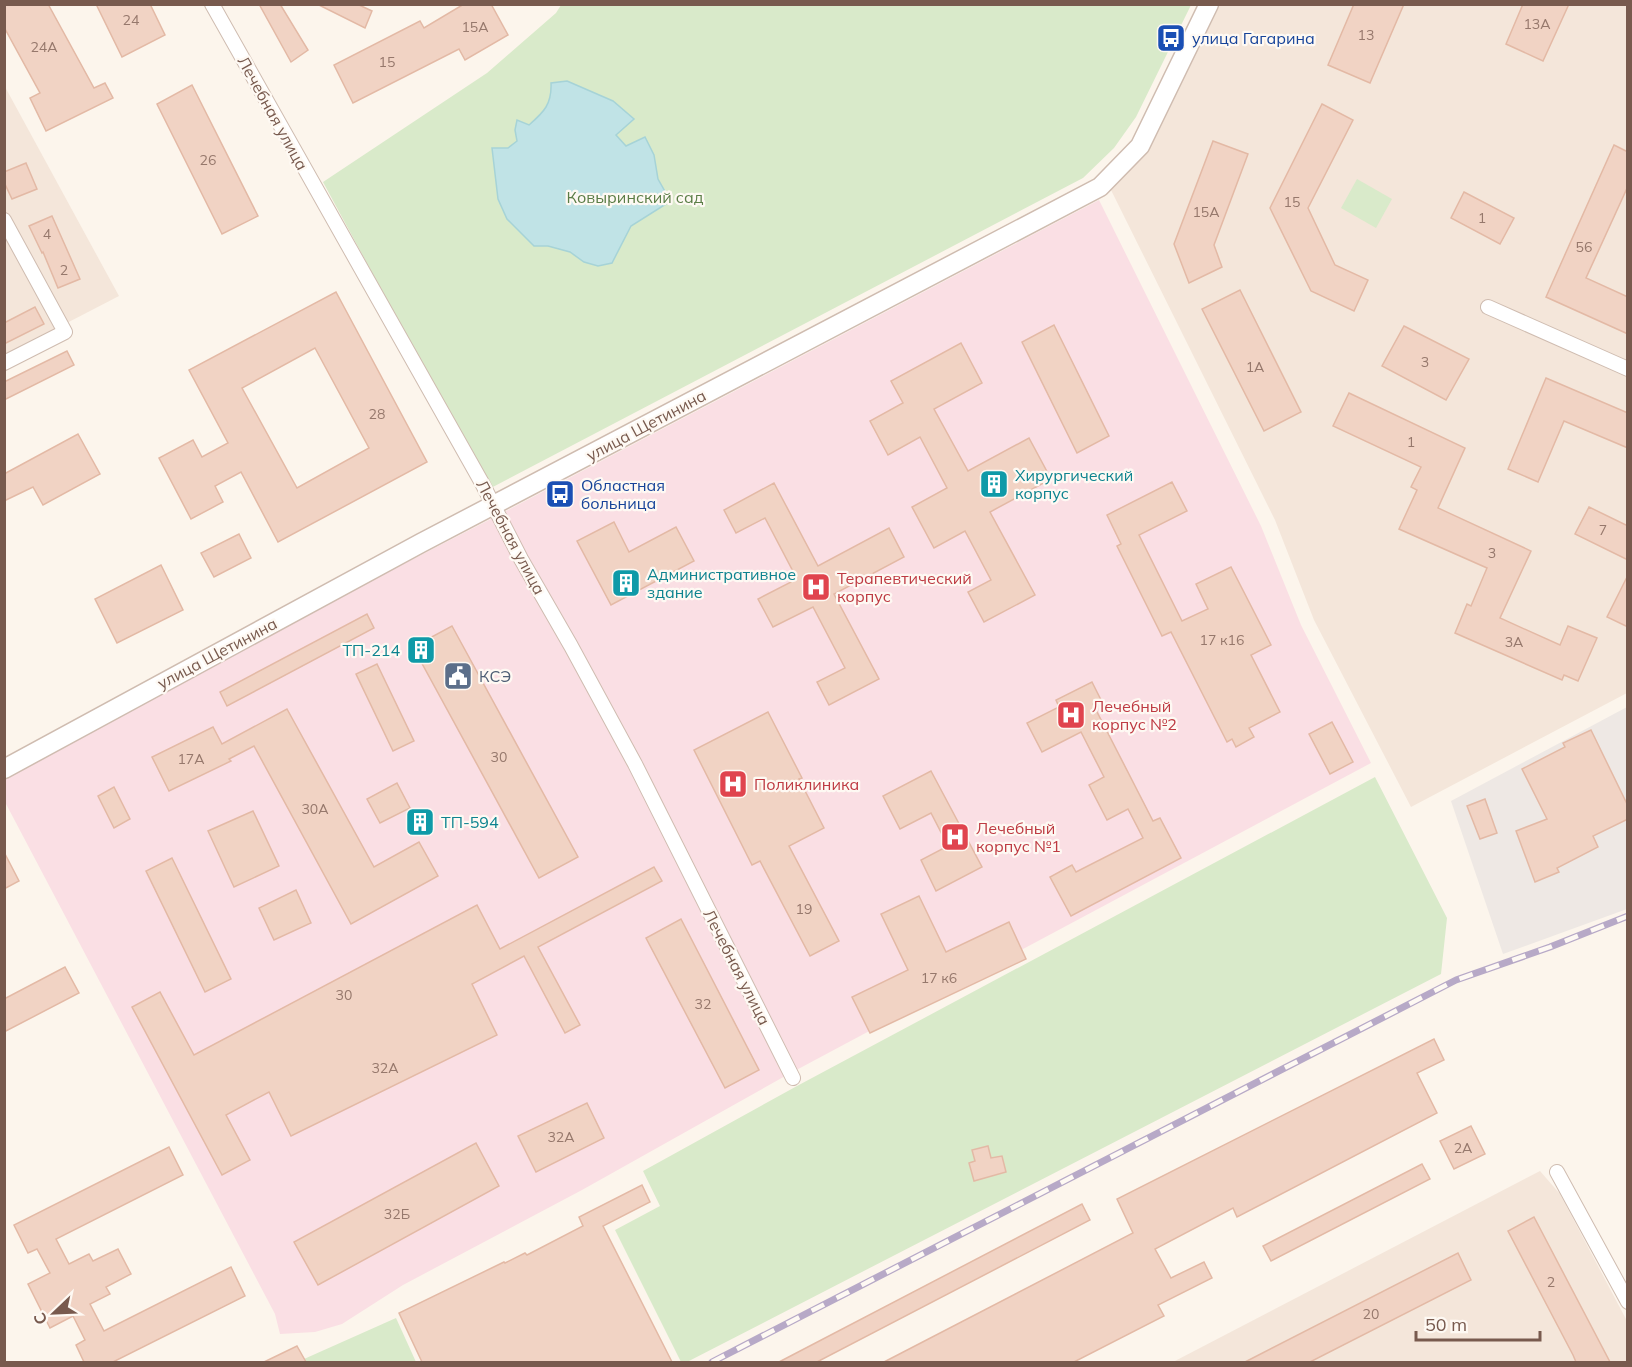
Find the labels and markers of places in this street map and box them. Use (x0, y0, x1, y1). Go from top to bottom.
bus stop icon: улица Гагарина (1155, 22, 1187, 54)
place label: улица Гагарина (1192, 28, 1315, 48)
place label: Хирургический корпус (1015, 465, 1133, 503)
building icon: Хирургический корпус (978, 468, 1010, 500)
place label: Областная больница (581, 475, 665, 513)
bus stop icon: Областная больница (544, 478, 576, 510)
place label: Административное здание (647, 564, 796, 602)
building icon: Административное здание (610, 567, 642, 599)
place label: Терапевтический корпус (837, 568, 972, 606)
hospital icon: Терапевтический корпус (800, 571, 832, 603)
building icon: ТП-214 (405, 634, 437, 666)
place label: ТП-214 (342, 640, 400, 660)
public building icon: КСЭ (442, 660, 474, 692)
place label: КСЭ (479, 666, 511, 686)
place label: Лечебный корпус №2 (1092, 696, 1177, 734)
hospital icon: Лечебный корпус №2 (1055, 699, 1087, 731)
hospital icon: Поликлиника (717, 768, 749, 800)
place label: Поликлиника (754, 774, 859, 794)
building icon: ТП-594 (404, 806, 436, 838)
place label: ТП-594 (441, 812, 499, 832)
place label: Лечебный корпус №1 (976, 818, 1061, 856)
hospital icon: Лечебный корпус №1 (939, 821, 971, 853)

